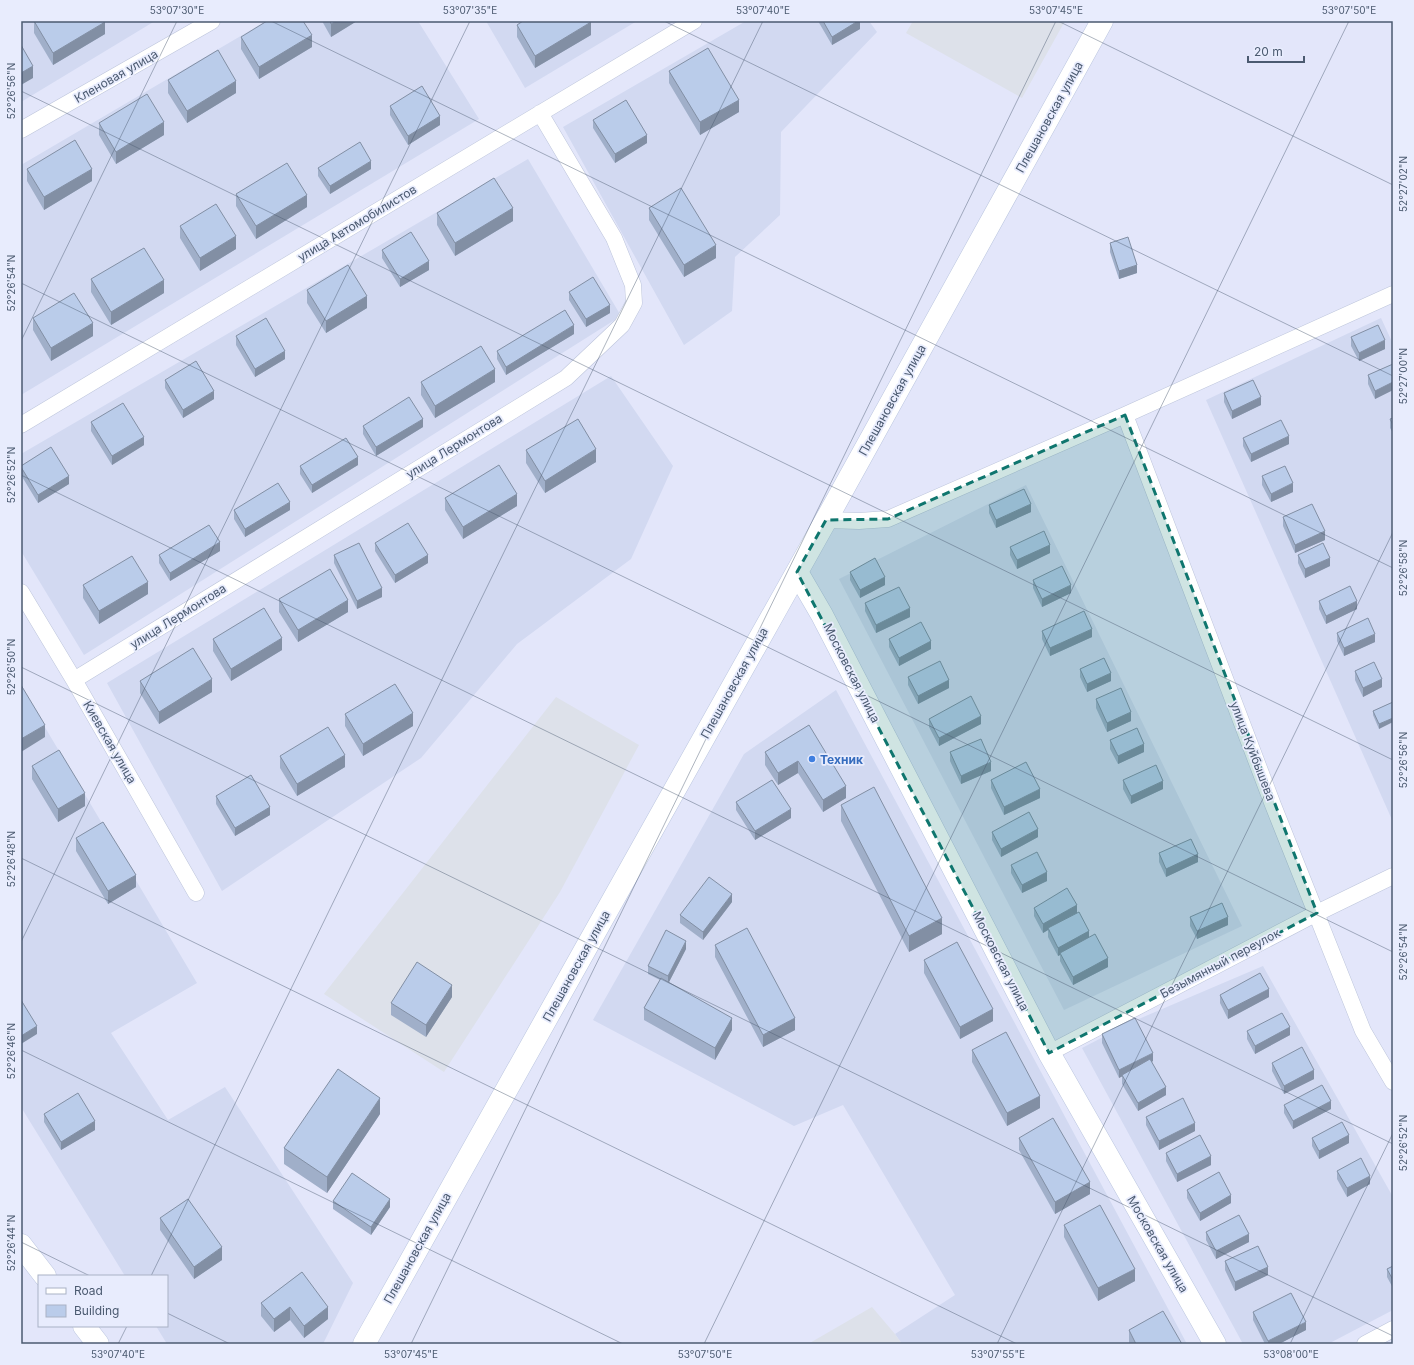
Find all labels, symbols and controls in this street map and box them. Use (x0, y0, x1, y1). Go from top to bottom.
text: 53°07'30"E (150, 4, 204, 16)
text: 53°07'35"E (443, 4, 497, 16)
text: 53°07'40"E (736, 4, 790, 16)
text: 53°07'45"E (1029, 4, 1083, 16)
text: 53°07'50"E (1322, 4, 1376, 16)
scale bar (1248, 38, 1304, 64)
text: 20 m (1254, 44, 1283, 59)
street label: Кленовая улица (72, 46, 160, 106)
street label: Плешановская улица (1012, 59, 1086, 175)
text: 52°26'56"N (5, 63, 17, 119)
text: 52°27'02"N (1397, 156, 1409, 212)
street label: улица Автомобилистов (295, 181, 419, 264)
text: 52°26'54"N (5, 255, 17, 311)
street label: Плешановская улица (855, 342, 929, 458)
text: 52°27'00"N (1397, 348, 1409, 404)
street label: улица Лермонтова (403, 410, 505, 482)
text: 52°26'52"N (5, 447, 17, 503)
text: 52°26'58"N (1397, 540, 1409, 596)
street label: улица Лермонтова (127, 580, 229, 652)
street label: Московская улица (821, 621, 883, 725)
street label: Плешановская улица (697, 625, 771, 741)
text: 52°26'50"N (5, 639, 17, 695)
street label: Киевская улица (80, 698, 140, 786)
street label: улица Куйбышева (1227, 699, 1279, 803)
text: 52°26'56"N (1397, 732, 1409, 788)
place label: Техник (820, 752, 863, 767)
marker: Техник (807, 754, 817, 764)
text: 52°26'48"N (5, 831, 17, 887)
street label: Плешановская улица (539, 908, 613, 1024)
street label: Московская улица (970, 909, 1032, 1013)
text: 52°26'54"N (1397, 924, 1409, 980)
street label: Безымянный переулок (1157, 925, 1283, 1001)
text: 52°26'46"N (5, 1023, 17, 1079)
text: 52°26'52"N (1397, 1115, 1409, 1171)
street label: Плешановская улица (380, 1190, 454, 1306)
street label: Московская улица (1124, 1193, 1192, 1295)
text: 52°26'44"N (5, 1215, 17, 1271)
legend (38, 1275, 168, 1327)
text: Road (74, 1283, 103, 1298)
text: Building (74, 1303, 119, 1318)
text: 53°07'40"E (91, 1348, 145, 1360)
text: 53°07'45"E (384, 1348, 438, 1360)
text: 53°07'50"E (678, 1348, 732, 1360)
text: 53°07'55"E (971, 1348, 1025, 1360)
text: 53°08'00"E (1263, 1348, 1319, 1360)

